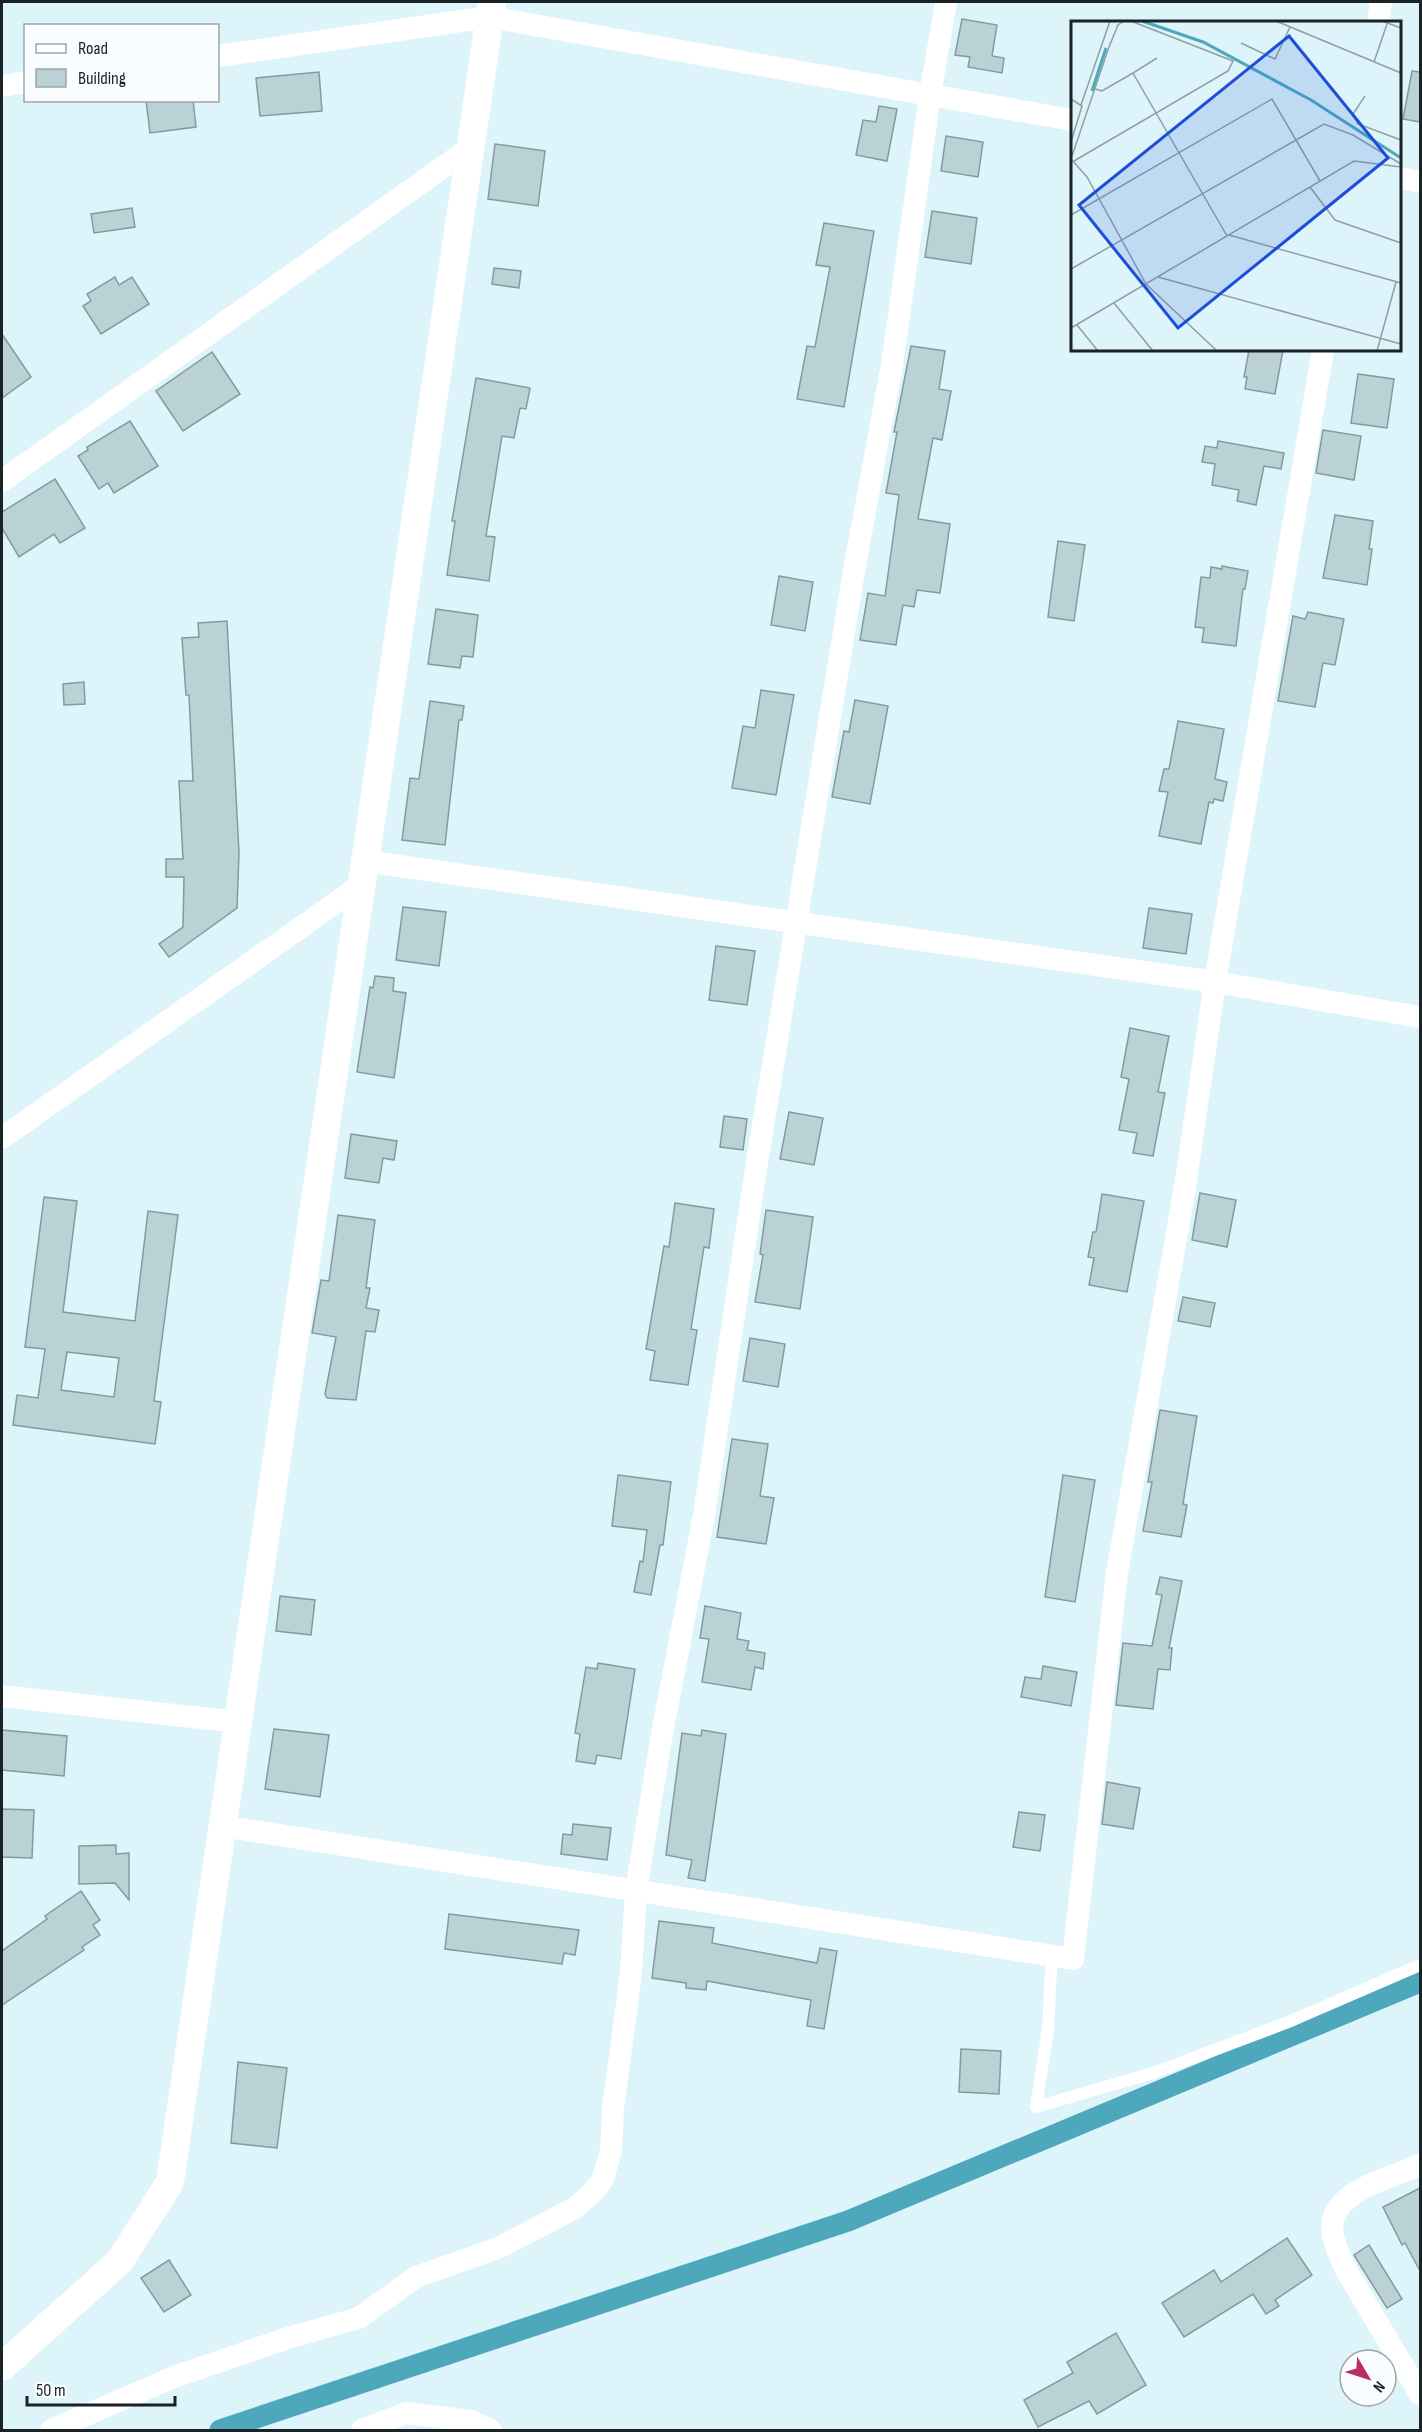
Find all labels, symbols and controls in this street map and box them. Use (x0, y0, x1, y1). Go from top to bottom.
inset map (1071, 21, 1401, 351)
legend (24, 24, 219, 102)
text: Road (78, 38, 108, 59)
text: Building (78, 68, 126, 89)
north arrow (1338, 2348, 1398, 2408)
scale bar (27, 2369, 176, 2407)
text: N (1368, 2377, 1389, 2396)
text: 50 m (36, 2380, 66, 2401)

